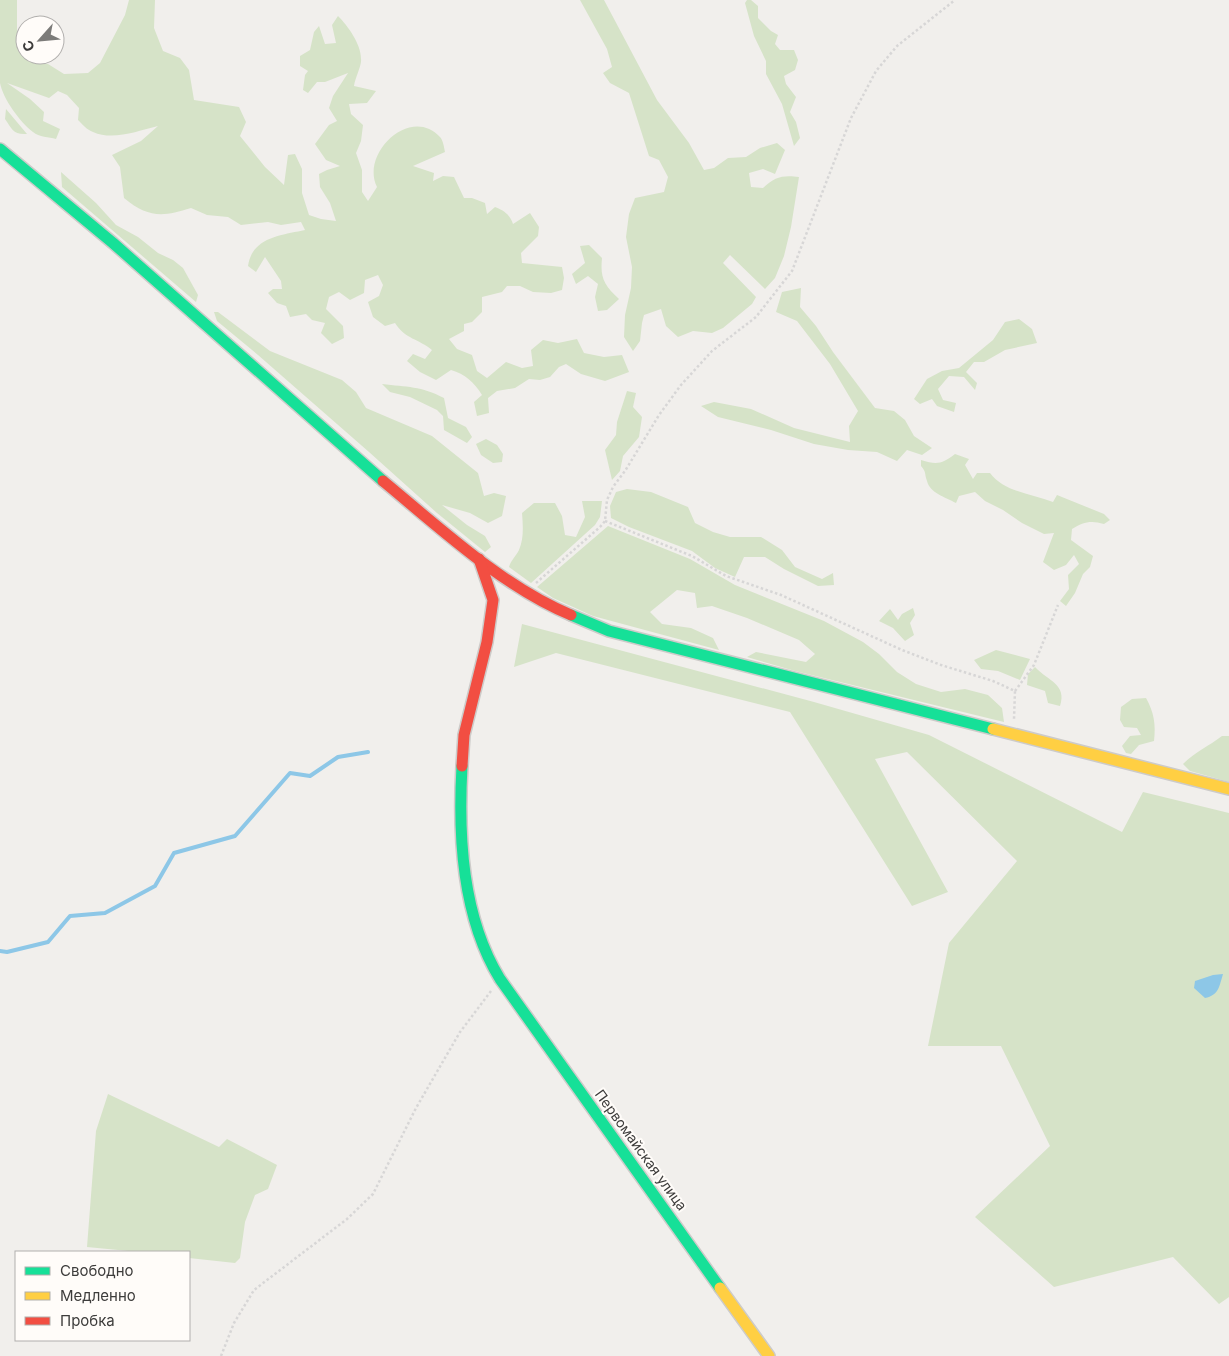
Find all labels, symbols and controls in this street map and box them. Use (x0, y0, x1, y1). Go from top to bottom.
north arrow (15, 15, 65, 65)
text: С (18, 38, 38, 55)
street label: Первомайская улица (592, 1086, 691, 1213)
legend (15, 1251, 190, 1341)
text: Свободно (60, 1261, 134, 1280)
text: Медленно (60, 1286, 136, 1305)
text: Пробка (60, 1311, 115, 1330)

